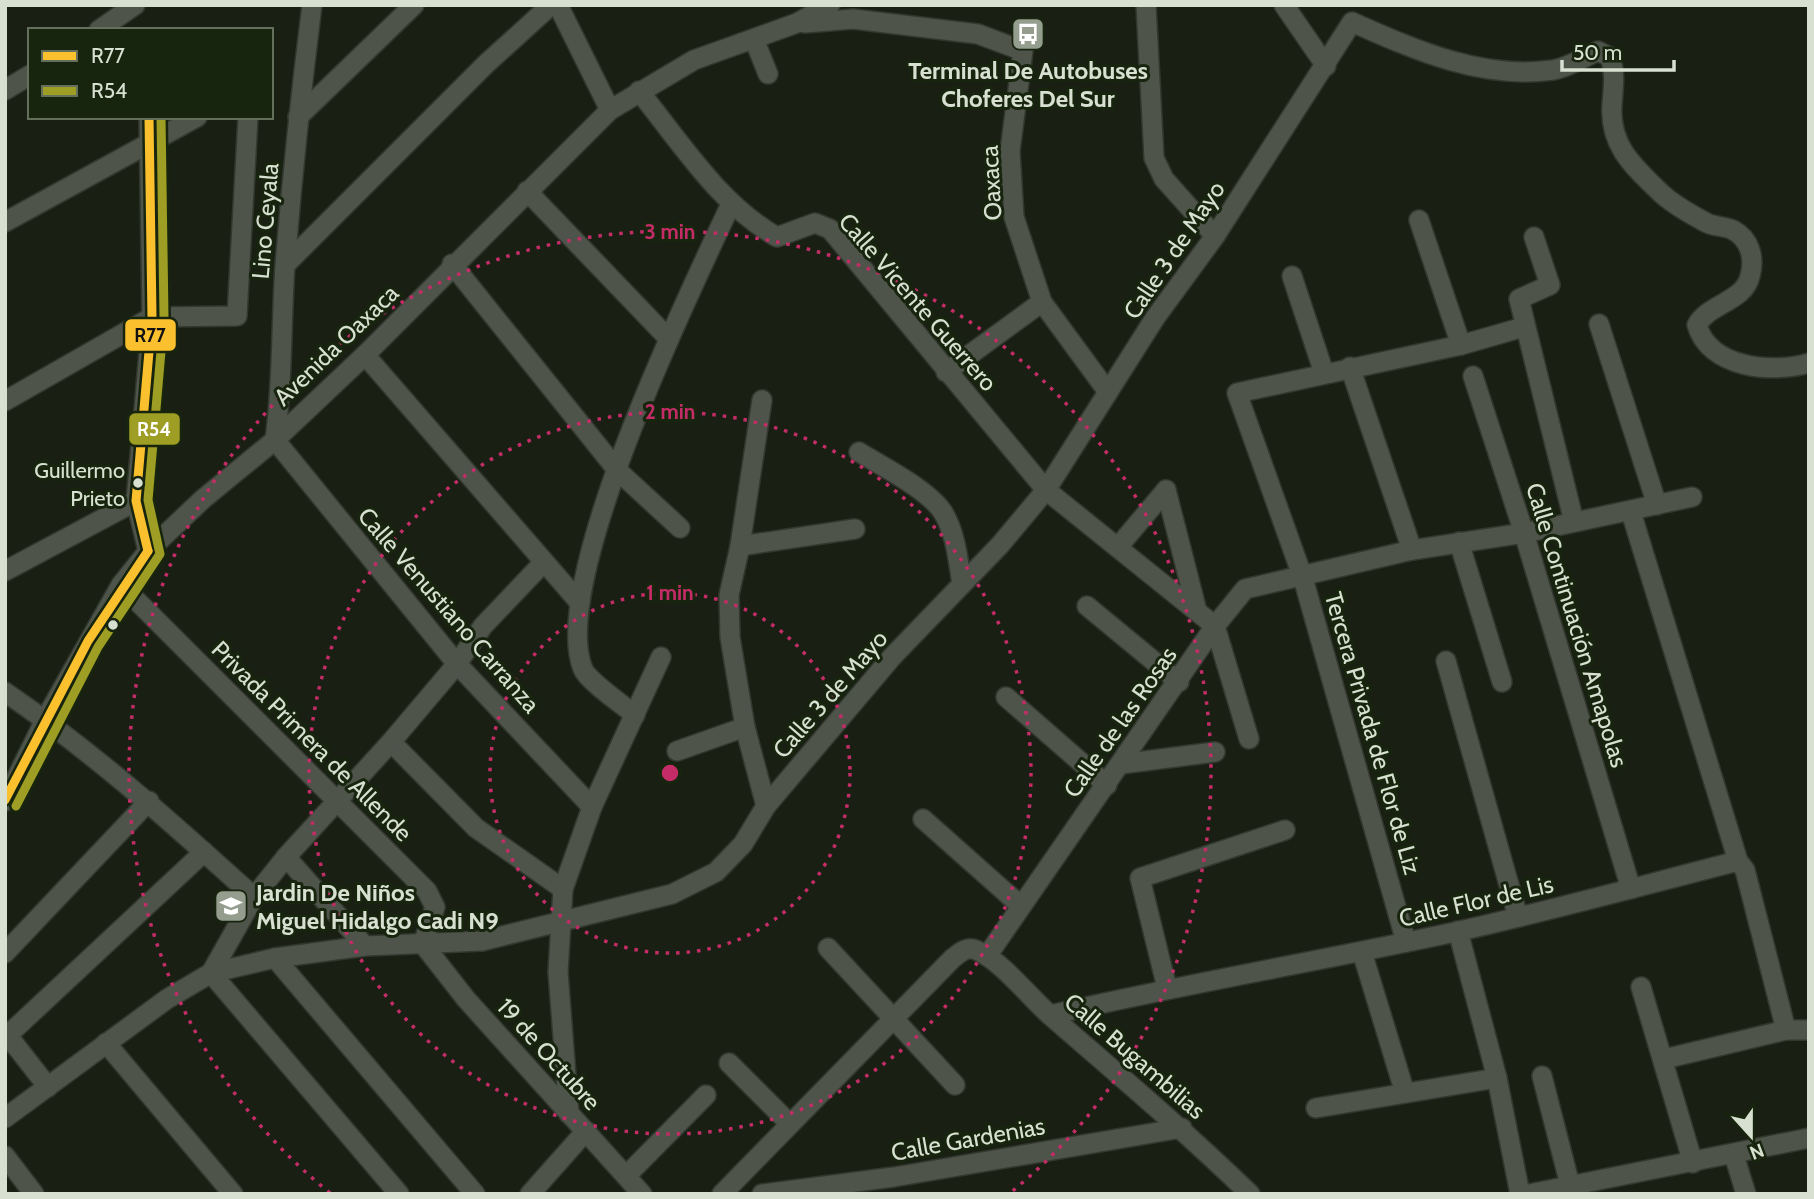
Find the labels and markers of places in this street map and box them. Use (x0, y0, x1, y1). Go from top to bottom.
bus stop icon: Terminal De Autobuses Choferes Del Sur (1009, 15, 1047, 53)
place label: Terminal De Autobuses Choferes Del Sur (908, 56, 1148, 113)
place label: Guillermo Prieto (34, 457, 125, 512)
marker: Guillermo Prieto (131, 476, 145, 490)
unlabelled marker (106, 618, 120, 632)
centre of rings (658, 761, 682, 785)
place label: Jardin De Niños Miguel Hidalgo Cadi N9 (255, 878, 499, 935)
school or university icon: Jardin De Niños Miguel Hidalgo Cadi N9 (212, 887, 250, 925)

